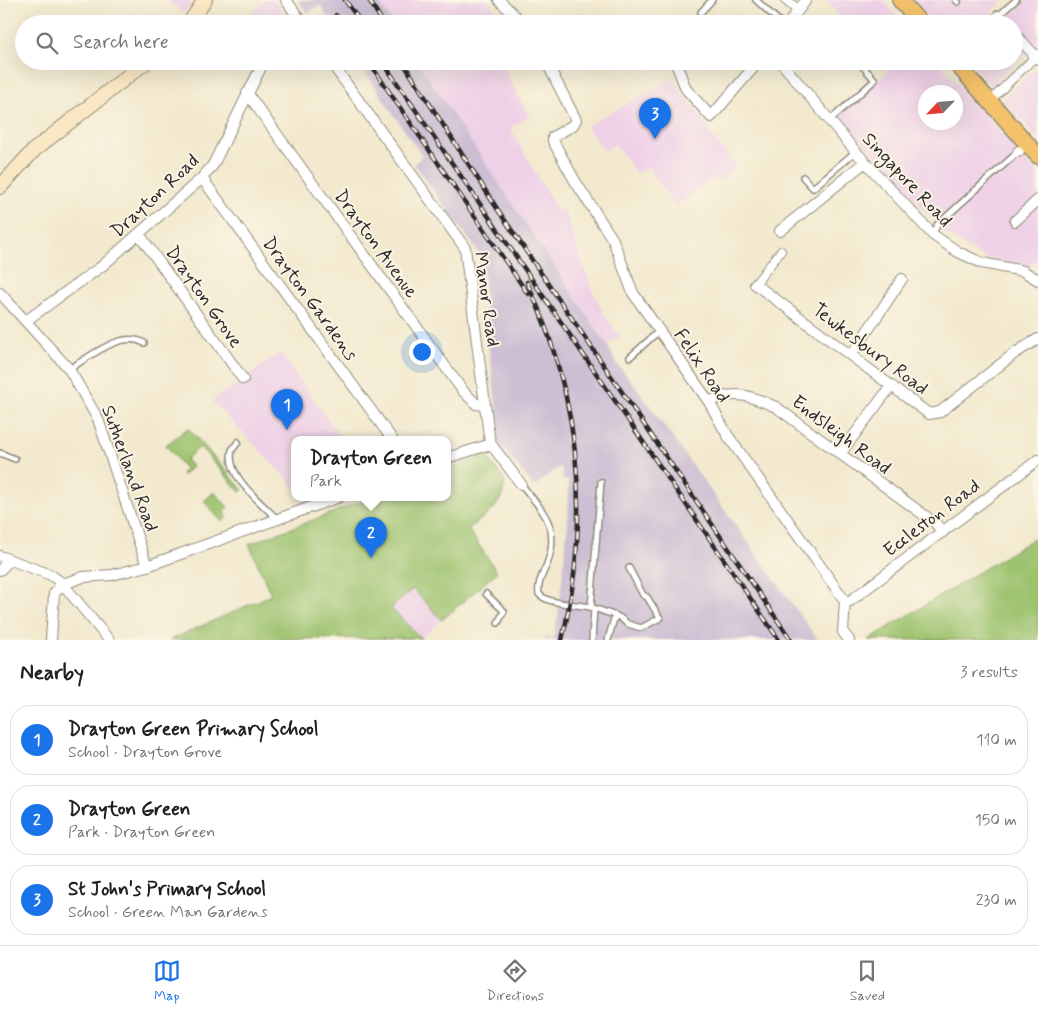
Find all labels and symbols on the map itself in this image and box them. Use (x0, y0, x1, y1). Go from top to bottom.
north arrow (918, 85, 963, 130)
pin: 3 (639, 98, 671, 139)
street label: Singapore Road (855, 127, 957, 234)
street label: Drayton Road (105, 149, 205, 243)
street label: Drayton Avenue (328, 185, 424, 303)
street label: Drayton Gardens (256, 232, 364, 366)
street label: Drayton Grove (159, 241, 248, 353)
street label: Manor Road (467, 250, 506, 348)
street label: Tewkesbury Road (807, 297, 933, 402)
street label: Felix Road (668, 324, 736, 408)
your location (409, 339, 435, 365)
pin: 1 (271, 389, 303, 430)
street label: Endsleigh Road (786, 390, 896, 481)
street label: Sutherland Road (95, 402, 164, 535)
street label: Eccleston Road (878, 474, 985, 563)
pin: 2 (355, 517, 387, 558)

